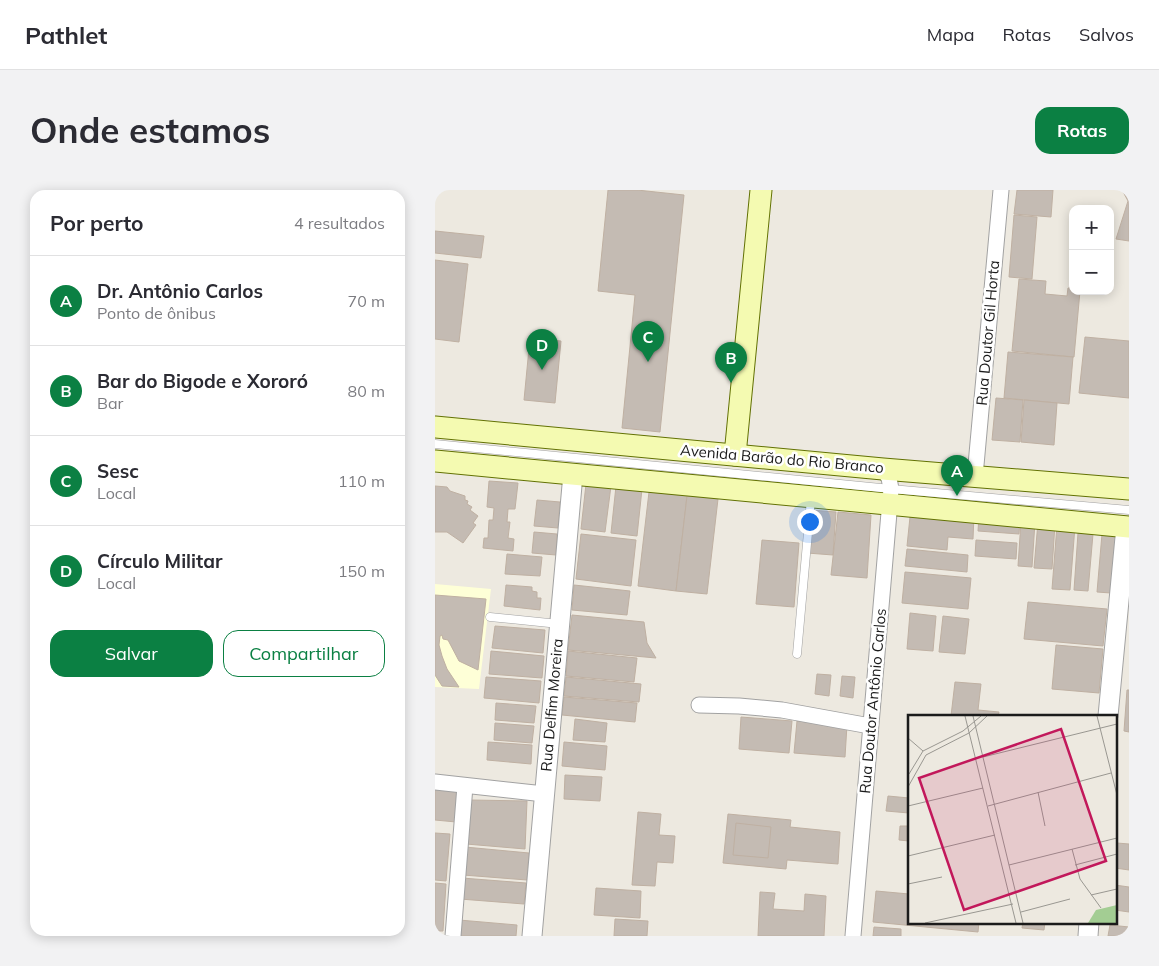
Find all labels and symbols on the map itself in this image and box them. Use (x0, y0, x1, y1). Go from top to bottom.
street label: Rua Doutor Gil Horta (972, 260, 1003, 406)
pin: C (632, 321, 664, 362)
pin: D (526, 329, 558, 370)
pin: B (715, 342, 747, 383)
street label: Avenida Barão do Rio Branco (680, 440, 885, 477)
pin: A (941, 455, 973, 496)
your location (797, 509, 823, 535)
street label: Rua Doutor Antônio Carlos (855, 608, 890, 794)
street label: Rua Delfim Moreira (536, 638, 567, 772)
inset map (908, 715, 1117, 924)

